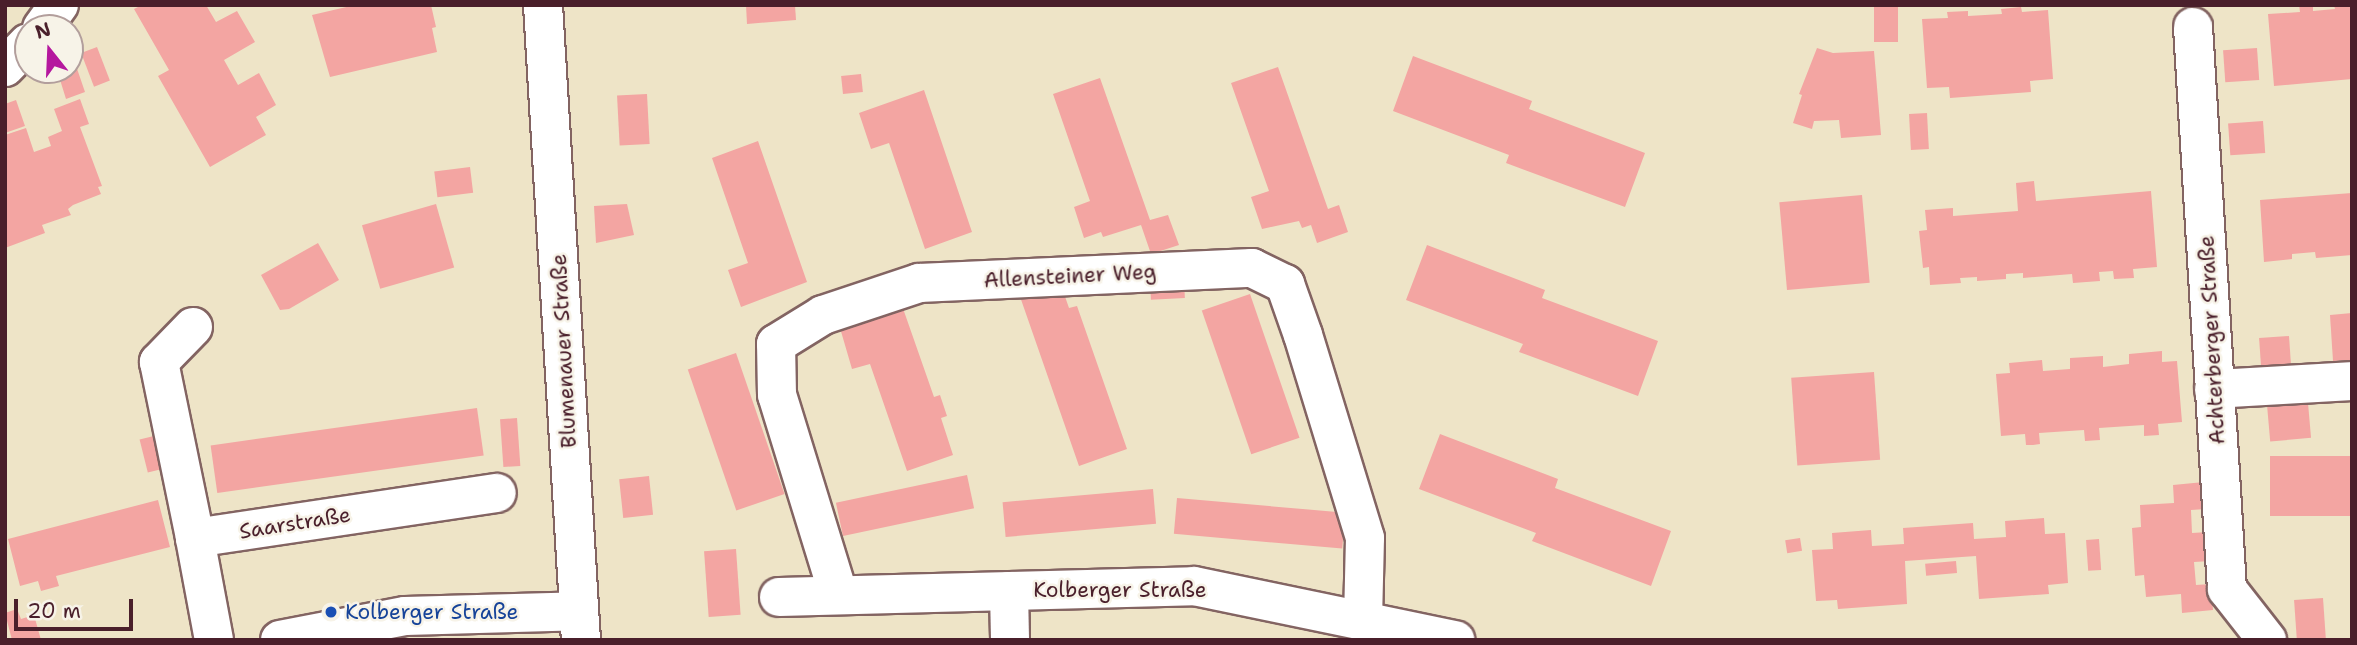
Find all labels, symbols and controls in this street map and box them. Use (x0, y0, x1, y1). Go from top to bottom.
north arrow (14, 14, 84, 84)
text: N (32, 16, 54, 45)
street label: Achterberger Straße (2194, 235, 2230, 445)
street label: Blumenauer Straße (546, 253, 582, 449)
street label: Allensteiner Weg (983, 259, 1157, 293)
street label: Saarstraße (238, 502, 352, 544)
street label: Kolberger Straße (1033, 577, 1207, 603)
scale bar (18, 586, 136, 630)
text: 20 m (27, 597, 81, 625)
place label: Kolberger Straße (345, 599, 519, 625)
marker: Kolberger Straße (323, 604, 339, 620)

